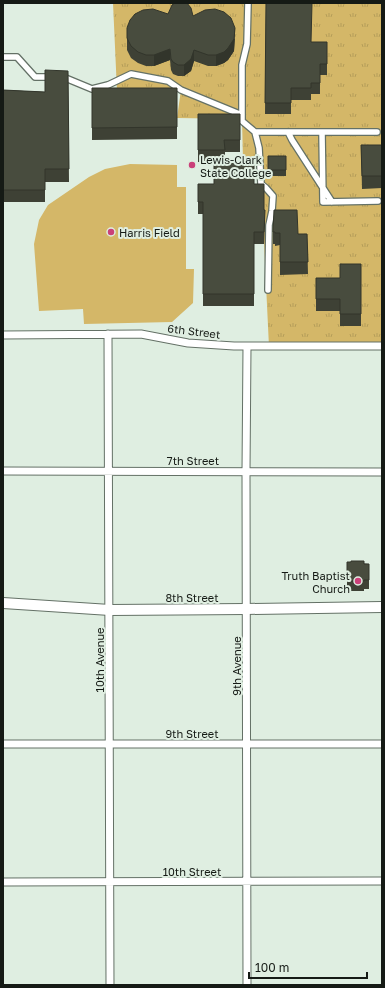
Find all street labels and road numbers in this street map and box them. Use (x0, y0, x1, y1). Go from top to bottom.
street label: 6th Street (167, 321, 221, 341)
street label: 7th Street (167, 454, 219, 467)
street label: 8th Street (165, 591, 219, 604)
street label: 10th Avenue (93, 628, 106, 692)
street label: 9th Avenue (230, 636, 243, 696)
street label: 9th Street (165, 727, 219, 740)
street label: 10th Street (163, 865, 221, 878)

